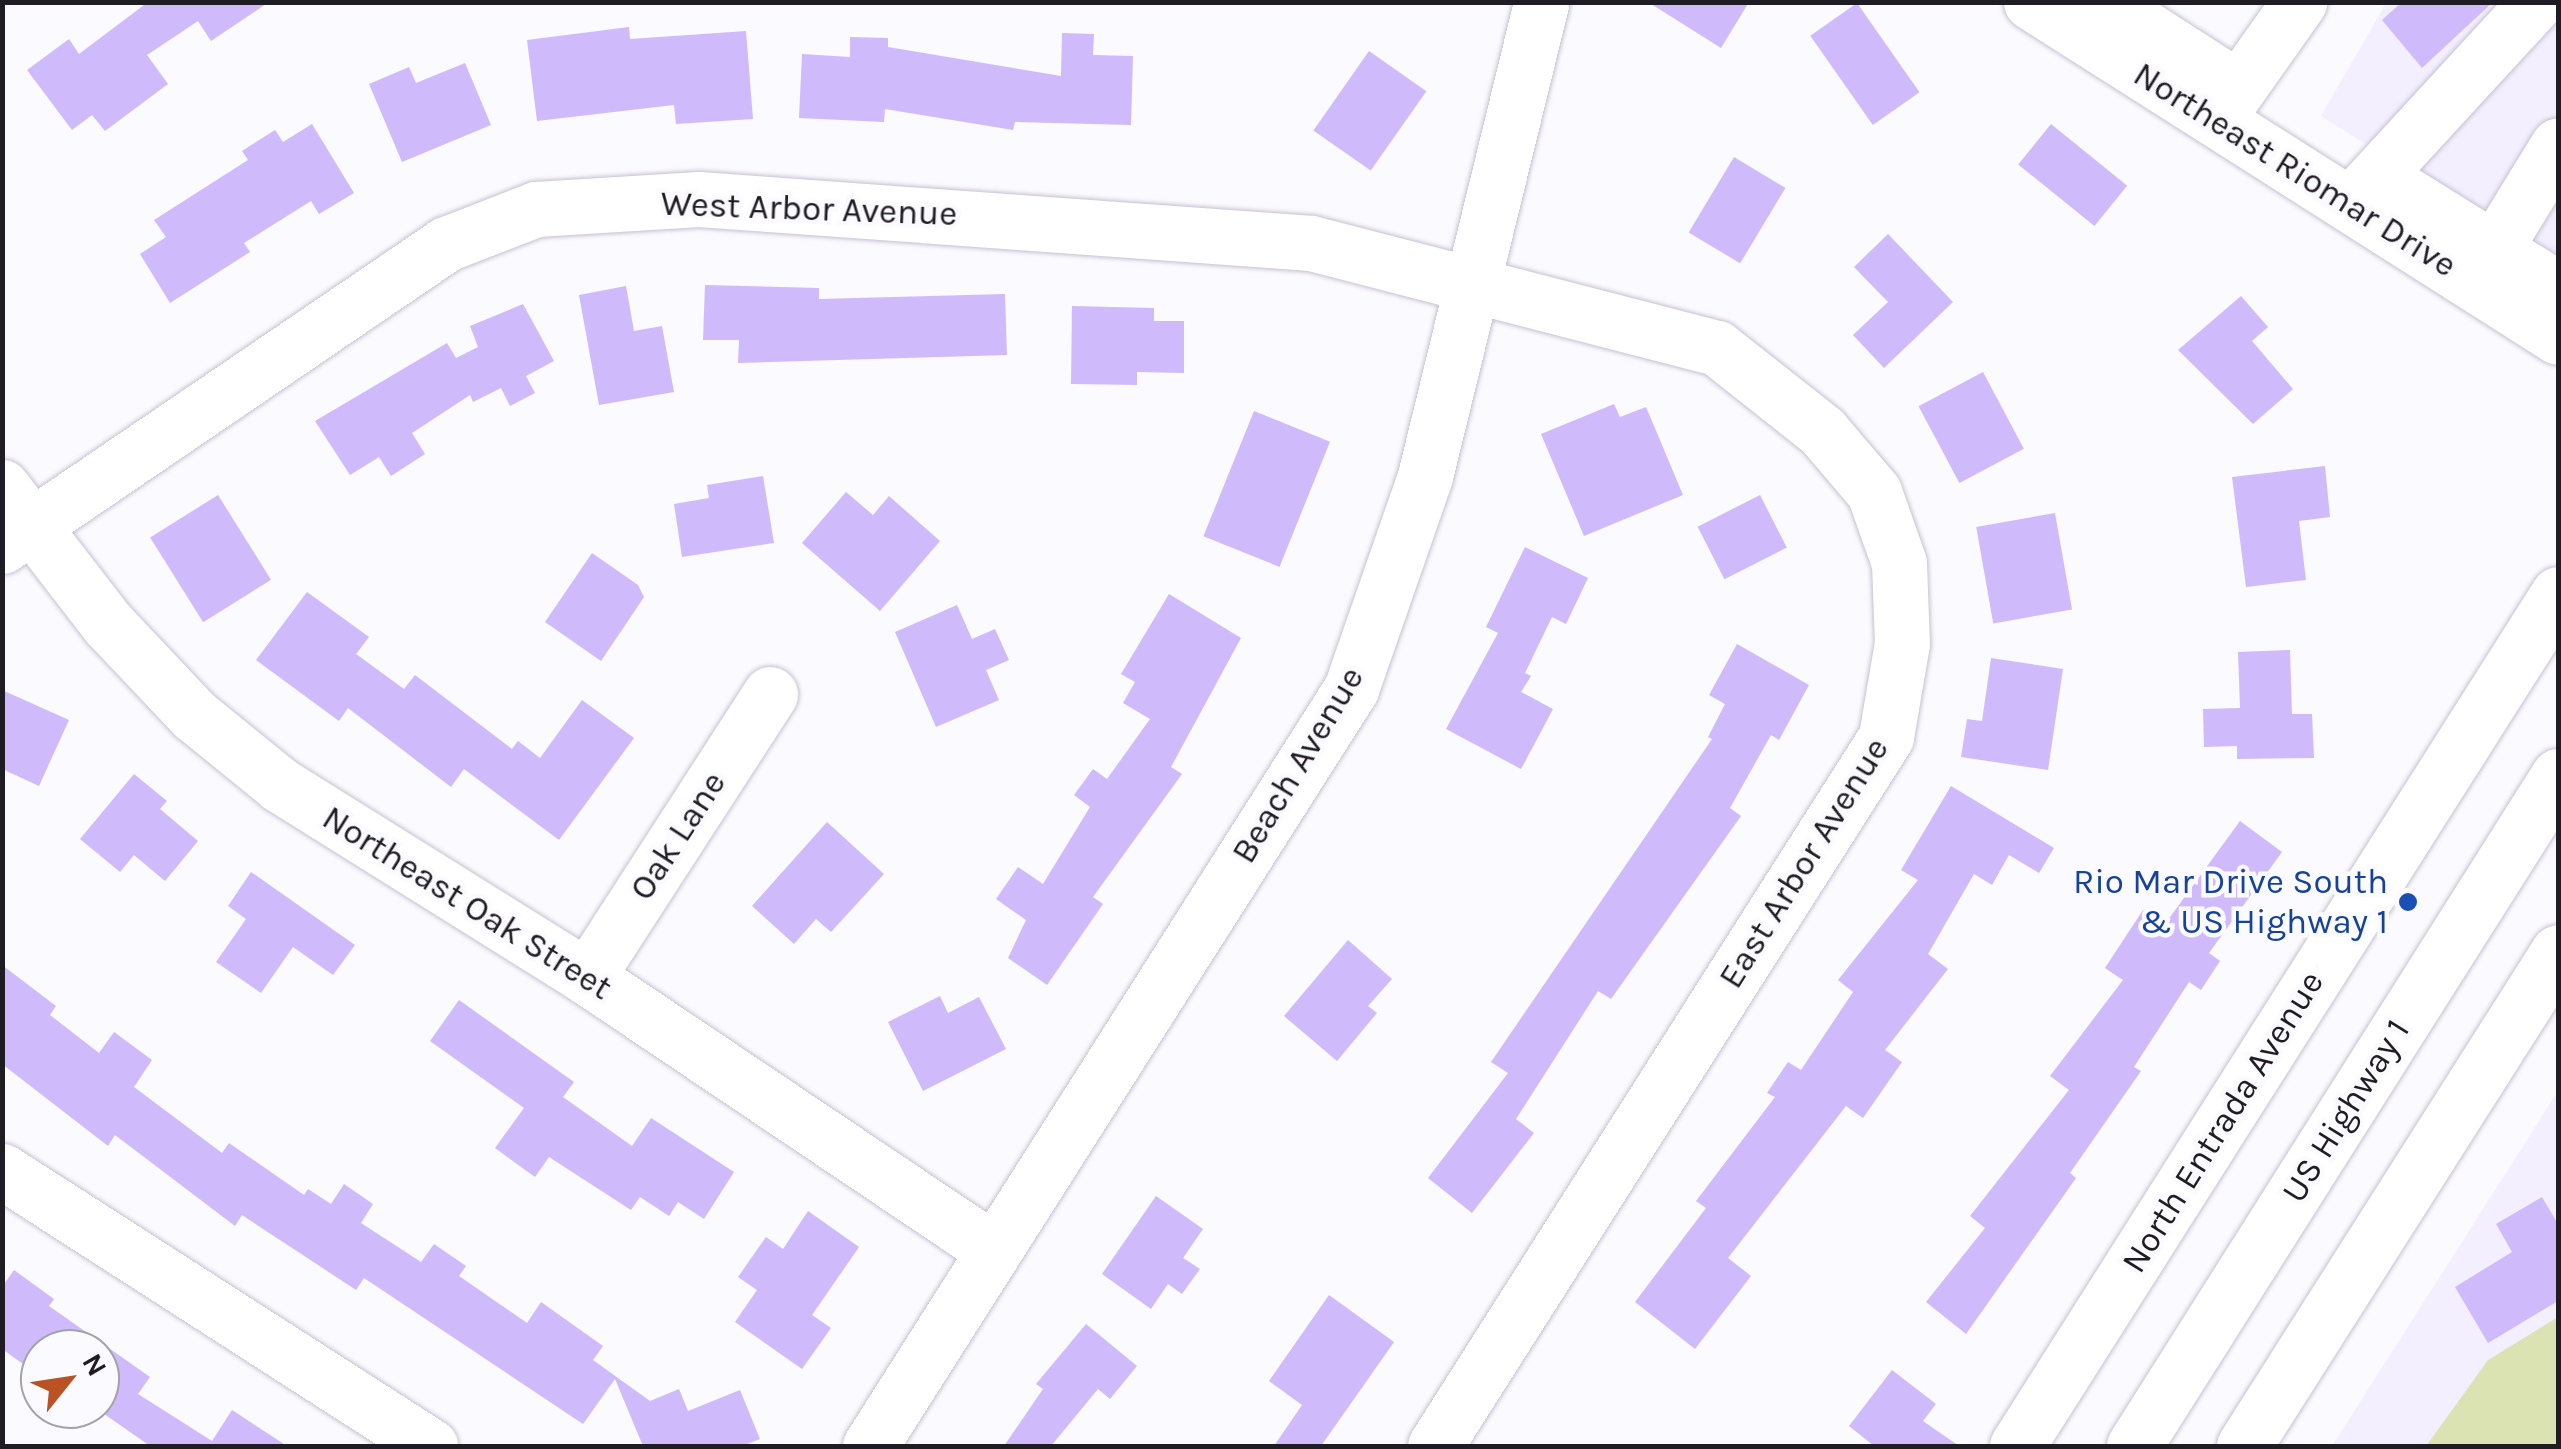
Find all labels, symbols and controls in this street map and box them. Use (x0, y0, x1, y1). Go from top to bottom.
street label: Northeast Riomar Drive (2126, 53, 2464, 287)
street label: West Arbor Avenue (660, 183, 958, 235)
street label: Beach Avenue (1223, 659, 1373, 871)
street label: East Arbor Avenue (1710, 730, 1898, 996)
street label: Oak Lane (621, 764, 735, 908)
street label: Northeast Oak Street (315, 797, 619, 1009)
place label: Rio Mar Drive South & US Highway 1 (2073, 861, 2388, 943)
marker: Rio Mar Drive South & US Highway 1 (2397, 891, 2419, 913)
street label: North Entrada Avenue (2113, 963, 2333, 1281)
street label: US Highway 1 (2273, 1012, 2419, 1210)
north arrow (20, 1329, 120, 1429)
text: N (75, 1348, 114, 1382)

